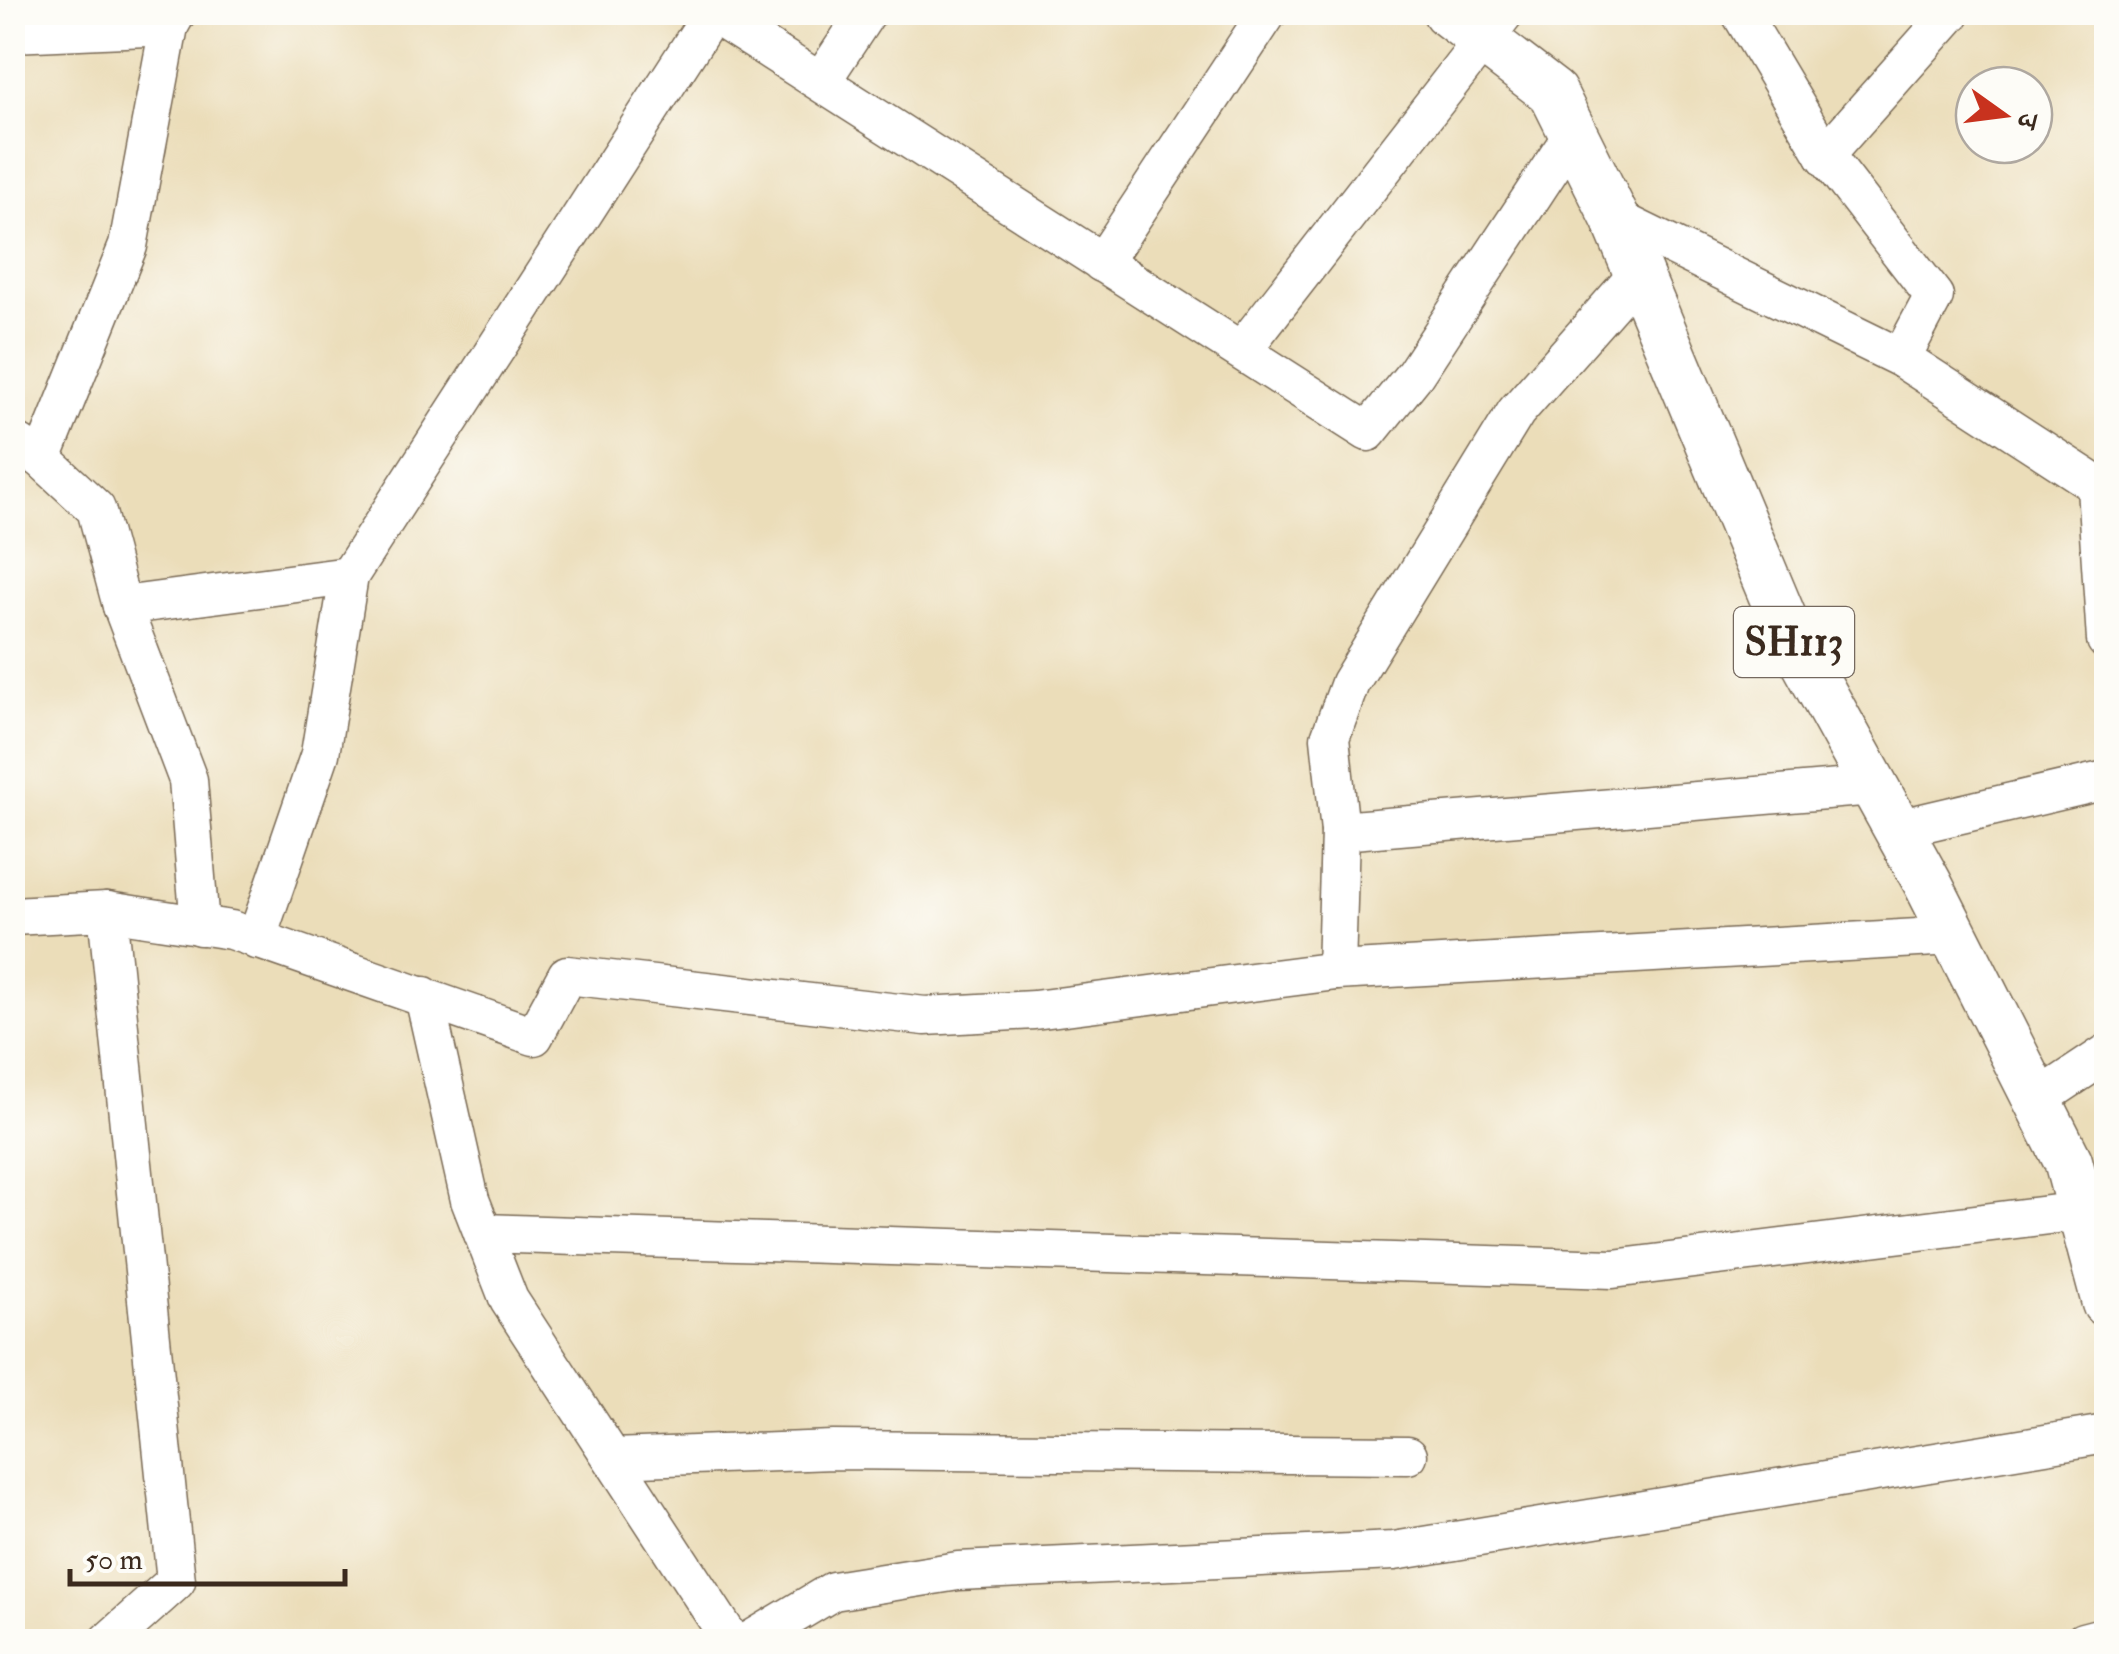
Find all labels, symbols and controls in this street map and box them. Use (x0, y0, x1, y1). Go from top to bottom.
north arrow (1954, 65, 2054, 165)
text: उ (2008, 108, 2046, 134)
road number: SH113 (1734, 607, 1854, 677)
scale bar (70, 1524, 345, 1586)
text: 50 m (85, 1541, 143, 1578)

